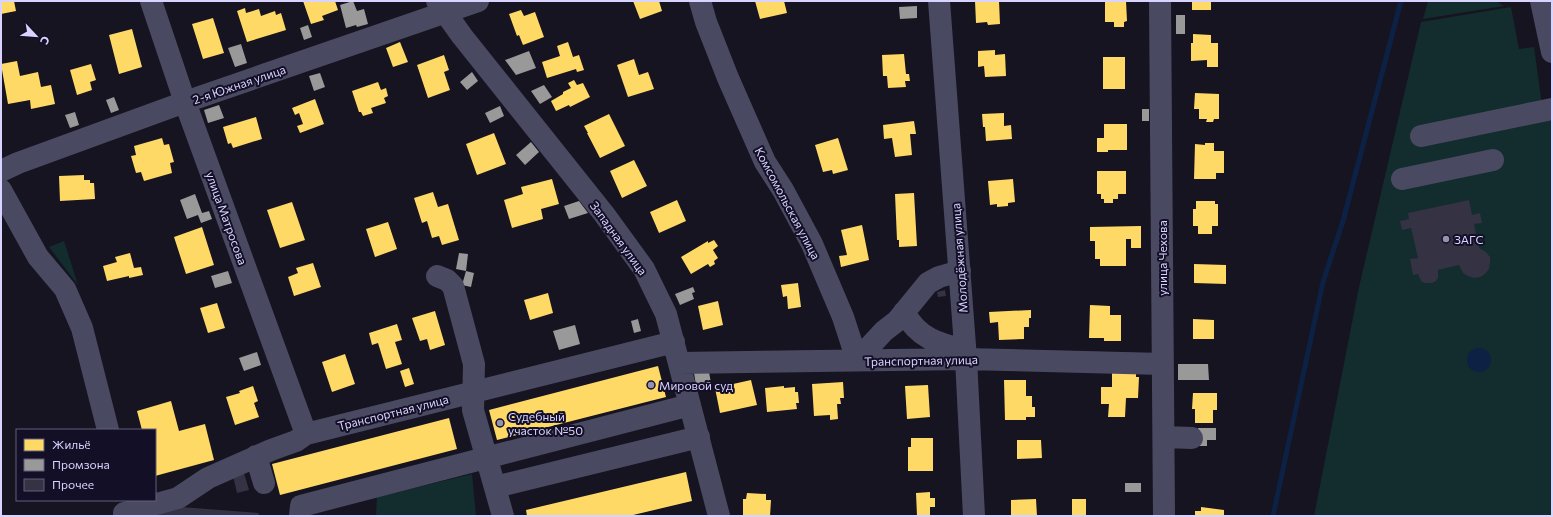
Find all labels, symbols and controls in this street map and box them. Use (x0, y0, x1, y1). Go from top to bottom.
north arrow (16, 16, 56, 56)
text: С (38, 34, 53, 47)
street label: 2-я Южная улица (191, 62, 287, 106)
street label: Комсомольская улица (752, 145, 824, 261)
street label: улица Матросова (204, 169, 250, 267)
street label: Западная улица (588, 198, 650, 278)
street label: Молодёжная улица (948, 203, 970, 313)
street label: улица Чехова (1155, 220, 1169, 296)
place label: ЗАГС (1454, 232, 1484, 246)
marker: ЗАГС (1441, 234, 1451, 244)
street label: Транспортная улица (864, 352, 978, 368)
place label: Мировой суд (659, 378, 733, 392)
marker: Мировой суд (646, 380, 656, 390)
street label: Транспортная улица (336, 391, 450, 433)
place label: Судебный участок №50 (508, 409, 583, 437)
marker: Судебный участок №50 (495, 418, 505, 428)
legend (16, 429, 156, 501)
text: Жильё (52, 437, 91, 451)
text: Промзона (52, 457, 110, 471)
text: Прочее (52, 477, 94, 491)

